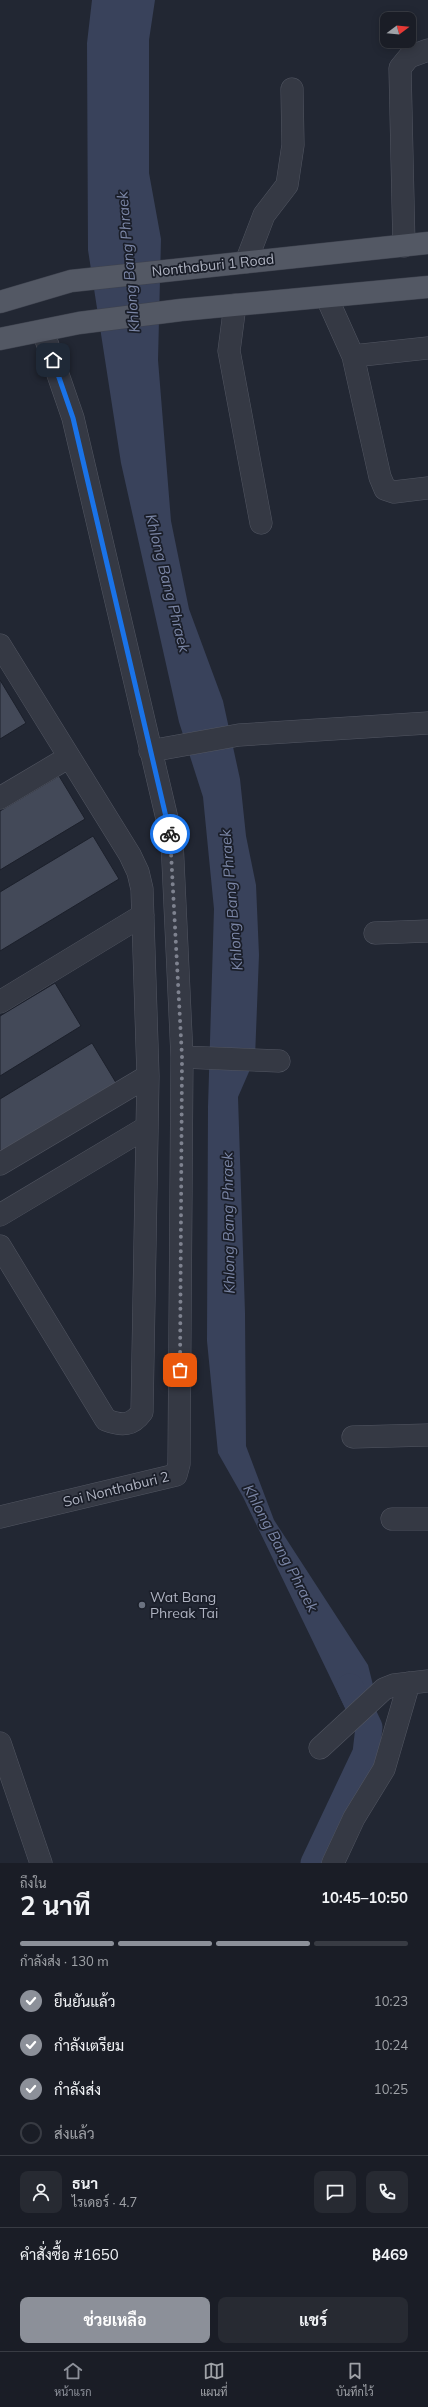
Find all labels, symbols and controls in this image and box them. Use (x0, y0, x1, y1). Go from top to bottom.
north arrow (380, 12, 416, 48)
map controls (380, 12, 416, 48)
water label: Khlong Bang Phraek (112, 189, 144, 334)
street label: Nonthaburi 1 Road (151, 250, 275, 280)
pin (36, 343, 70, 377)
icon: home (42, 349, 64, 371)
water label: Khlong Bang Phraek (142, 512, 195, 655)
courier (150, 814, 190, 854)
icon: bike (159, 823, 181, 845)
water label: Khlong Bang Phraek (215, 827, 247, 972)
water label: Khlong Bang Phraek (217, 1151, 239, 1294)
pin (163, 1353, 197, 1387)
icon: bag (169, 1359, 191, 1381)
street label: Soi Nonthaburi 2 (61, 1467, 171, 1511)
water label: Khlong Bang Phraek (239, 1481, 323, 1616)
place label: Wat Bang Phreak Tai (150, 1588, 218, 1622)
marker: Wat Bang Phreak Tai (137, 1600, 147, 1610)
text: ถึงใน (20, 1875, 47, 1891)
text: 10:45–10:50 (321, 1888, 408, 1907)
text: 2 นาที (20, 1889, 91, 1922)
text: กำลังส่ง · 130 m (20, 1953, 109, 1969)
icon: check (20, 1990, 42, 2012)
text: ยืนยันแล้ว (54, 1992, 115, 2011)
text: 10:23 (374, 1993, 408, 2009)
icon: check (20, 2034, 42, 2056)
text: กำลังเตรียม (54, 2036, 124, 2055)
text: 10:24 (374, 2037, 408, 2053)
icon: check (20, 2078, 42, 2100)
text: กำลังส่ง (54, 2080, 101, 2099)
text: 10:25 (374, 2081, 408, 2097)
text: ส่งแล้ว (54, 2124, 95, 2143)
button: person (20, 2171, 62, 2213)
button: chat (314, 2171, 356, 2213)
button: phone (366, 2171, 408, 2213)
text: ธนา (72, 2174, 98, 2193)
text: ไรเดอร์ · 4.7 (72, 2194, 137, 2210)
text: คำสั่งซื้อ #1650 (20, 2245, 119, 2264)
text: ฿469 (372, 2245, 408, 2264)
button: ช่วยเหลือ (20, 2297, 210, 2343)
button: แชร์ (218, 2297, 408, 2343)
tab: หน้าแรก (54, 2360, 92, 2399)
tab: แผนที่ (200, 2360, 228, 2399)
tab: บันทึกไว้ (336, 2360, 374, 2399)

